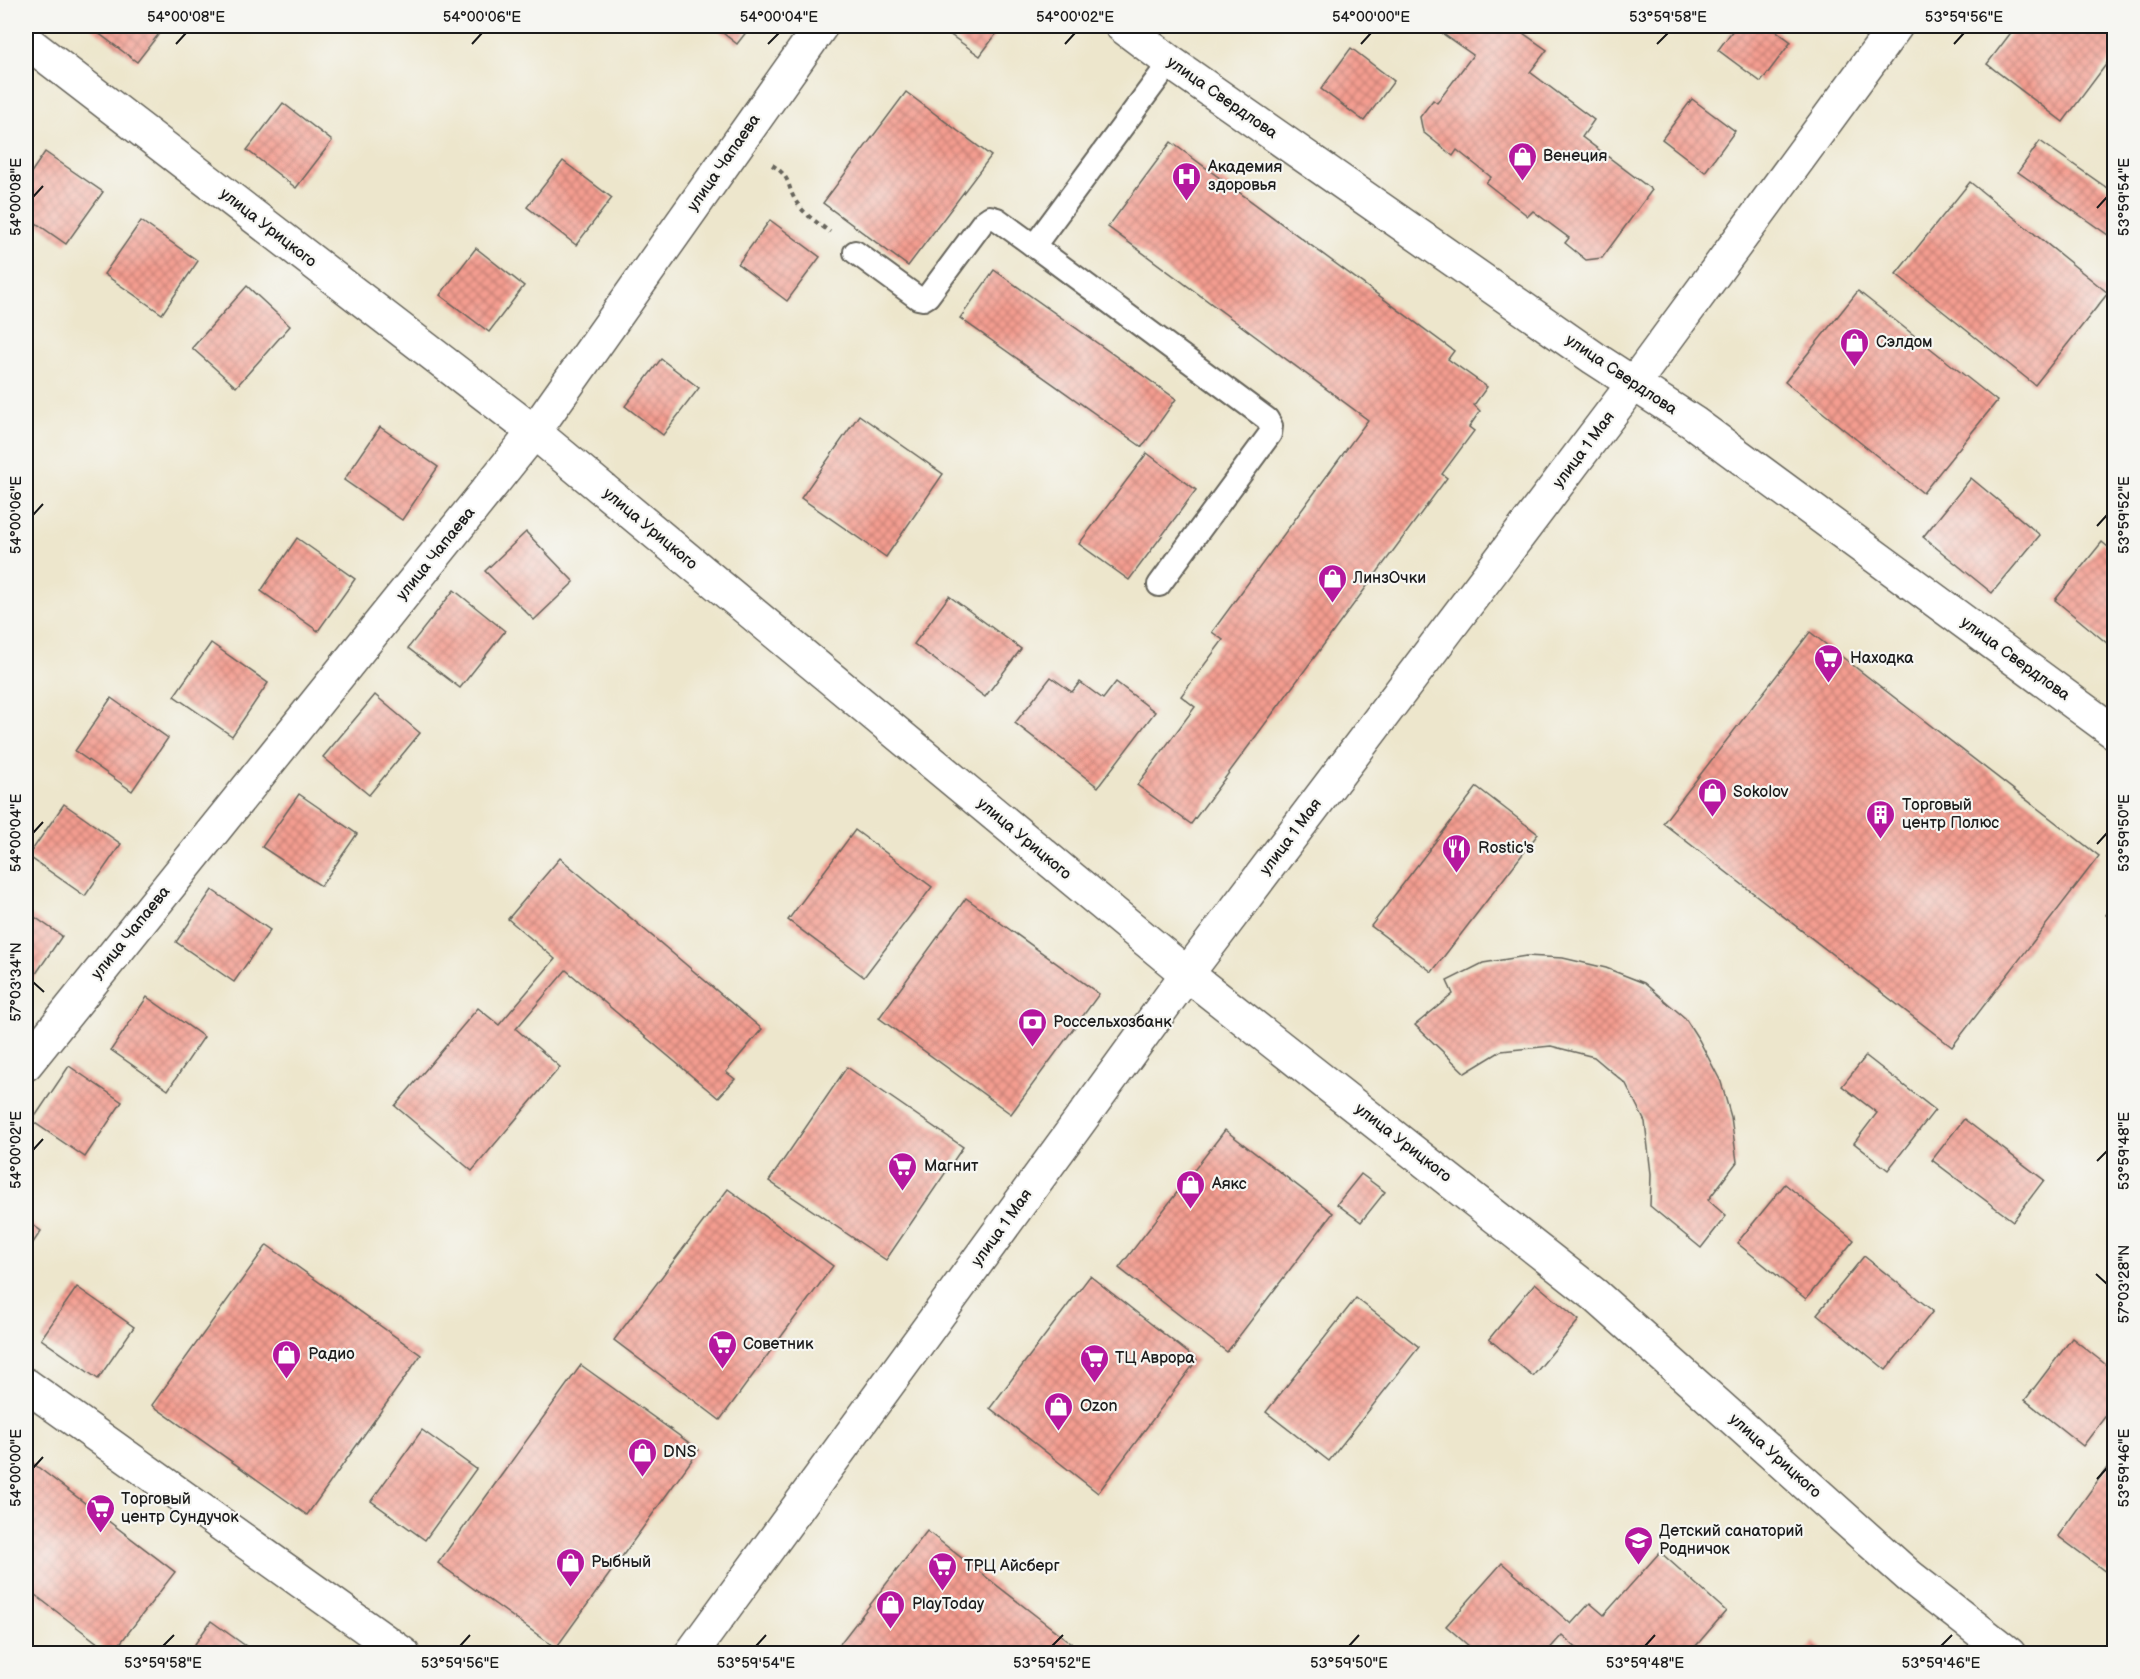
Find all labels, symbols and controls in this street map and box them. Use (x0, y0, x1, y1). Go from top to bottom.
text: 54°00'08"E (147, 8, 225, 27)
text: 54°00'06"E (443, 8, 521, 27)
text: 54°00'04"E (740, 8, 818, 27)
text: 54°00'02"E (1036, 8, 1114, 27)
text: 54°00'00"E (1332, 8, 1410, 27)
text: 53°59'58"E (1629, 8, 1707, 27)
text: 53°59'56"E (1925, 8, 2003, 27)
street label: улица Свердлова (1163, 53, 1281, 143)
street label: улица Чапаева (683, 110, 765, 215)
shop icon: Венеция (1506, 140, 1538, 182)
place label: Венеция (1543, 147, 1607, 166)
text: 54°00'08"E (7, 158, 26, 236)
place label: Академия здоровья (1207, 158, 1283, 195)
text: 53°59'54"E (2115, 158, 2134, 236)
hospital icon: Академия здоровья (1171, 160, 1203, 202)
street label: улица Урицкого (216, 184, 320, 272)
shop icon: Сэлдом (1839, 326, 1871, 368)
street label: улица Свердлова (1562, 331, 1681, 420)
place label: Сэлдом (1876, 333, 1933, 352)
street label: улица 1 Мая (1549, 408, 1619, 492)
text: 54°00'06"E (7, 476, 26, 554)
text: 53°59'52"E (2115, 476, 2134, 554)
street label: улица Урицкого (599, 484, 701, 574)
street label: улица Чапаева (393, 503, 480, 604)
shop icon: ЛинзОчки (1316, 562, 1348, 604)
place label: ЛинзОчки (1352, 569, 1426, 588)
street label: улица Свердлова (1957, 613, 2074, 705)
supermarket icon: Находка (1813, 642, 1845, 684)
place label: Находка (1850, 649, 1914, 668)
shop icon: Sokolov (1696, 776, 1728, 818)
place label: Sokolov (1733, 783, 1789, 802)
text: 54°00'04"E (7, 794, 26, 872)
street label: улица Урицкого (973, 794, 1075, 884)
text: 53°59'50"E (2115, 794, 2134, 872)
street label: улица 1 Мая (1256, 795, 1326, 879)
place label: Торговый центр Полюс (1902, 796, 1999, 833)
building icon: Торговый центр Полюс (1865, 798, 1897, 840)
restaurant icon: Rostic's (1441, 832, 1473, 874)
place label: Rostic's (1478, 839, 1534, 858)
street label: улица Чапаева (88, 882, 175, 983)
text: 57°03'34"N (7, 942, 26, 1022)
bank icon: Россельхозбанк (1016, 1006, 1048, 1048)
place label: Россельхозбанк (1053, 1013, 1172, 1032)
street label: улица Урицкого (1351, 1099, 1455, 1187)
text: 54°00'02"E (7, 1111, 26, 1189)
text: 53°59'48"E (2115, 1112, 2134, 1190)
supermarket icon: Магнит (887, 1150, 919, 1192)
place label: Магнит (924, 1157, 979, 1176)
shop icon: Аякс (1175, 1168, 1207, 1210)
place label: Аякс (1211, 1175, 1247, 1194)
street label: улица 1 Мая (968, 1186, 1036, 1270)
text: 57°03'28"N (2115, 1245, 2134, 1323)
supermarket icon: Советник (706, 1328, 738, 1370)
place label: Советник (743, 1335, 814, 1354)
shop icon: Радио (271, 1338, 303, 1380)
supermarket icon: ТЦ Аврора (1078, 1342, 1110, 1384)
place label: Радио (308, 1345, 355, 1364)
place label: ТЦ Аврора (1115, 1349, 1195, 1368)
shop icon: Ozon (1043, 1390, 1075, 1432)
place label: Ozon (1080, 1397, 1118, 1416)
street label: улица Урицкого (1725, 1410, 1825, 1502)
text: 53°59'46"E (2115, 1428, 2134, 1507)
text: 54°00'00"E (7, 1429, 26, 1507)
shop icon: DNS (626, 1436, 658, 1478)
place label: DNS (663, 1443, 696, 1462)
place label: Торговый центр Сундучок (121, 1490, 239, 1527)
supermarket icon: Торговый центр Сундучок (84, 1492, 116, 1534)
place label: Детский санаторий Родничок (1659, 1522, 1804, 1559)
school or university icon: Детский санаторий Родничок (1622, 1524, 1654, 1566)
shop icon: Рыбный (554, 1546, 586, 1588)
supermarket icon: ТРЦ Айсберг (927, 1550, 959, 1592)
place label: Рыбный (591, 1553, 651, 1572)
place label: ТРЦ Айсберг (964, 1557, 1060, 1576)
shop icon: PlayToday (875, 1588, 907, 1630)
place label: PlayToday (912, 1595, 985, 1614)
text: 53°59'58"E (124, 1654, 202, 1673)
text: 53°59'56"E (421, 1654, 499, 1673)
text: 53°59'54"E (717, 1654, 795, 1673)
text: 53°59'52"E (1013, 1654, 1091, 1673)
text: 53°59'50"E (1310, 1654, 1388, 1673)
text: 53°59'48"E (1606, 1654, 1684, 1673)
text: 53°59'46"E (1902, 1654, 1981, 1673)

